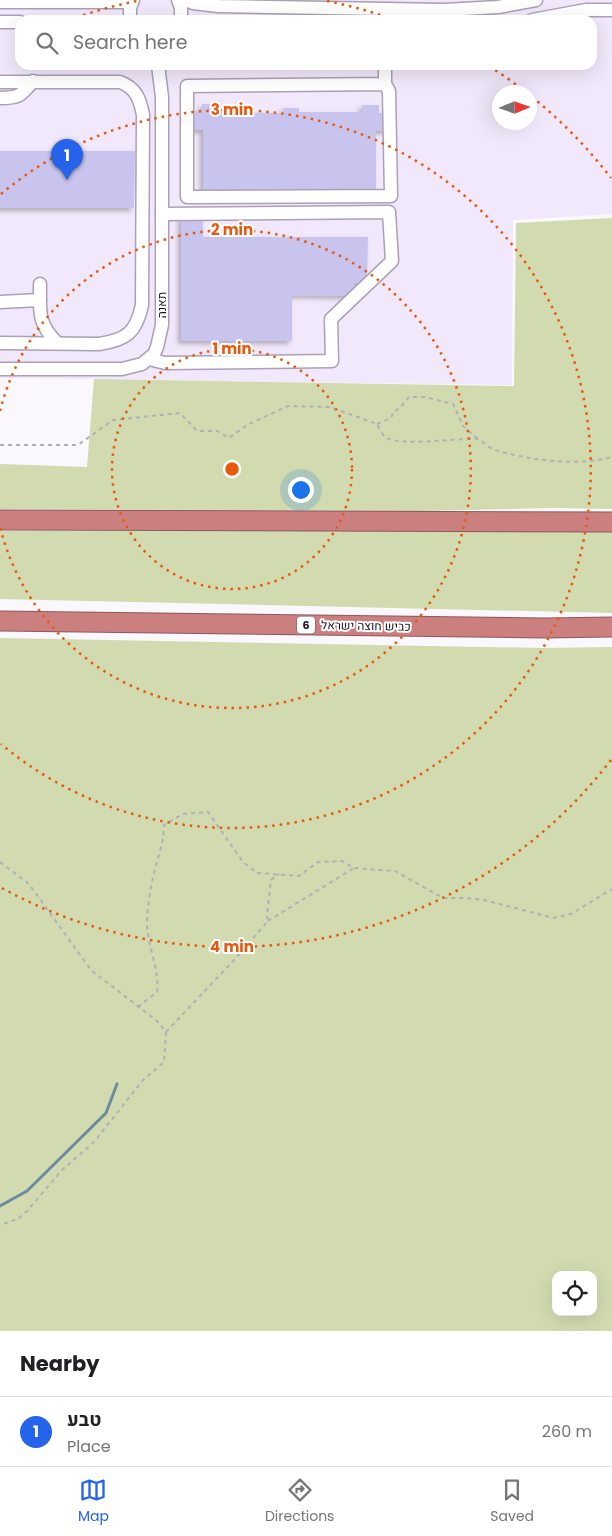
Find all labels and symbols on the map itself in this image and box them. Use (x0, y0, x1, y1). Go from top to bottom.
north arrow (492, 85, 537, 130)
text: 3 min (211, 99, 253, 120)
pin: 1 (51, 139, 83, 180)
text: 2 min (211, 219, 253, 240)
street label: תאנה (153, 292, 170, 318)
text: 1 min (212, 338, 252, 359)
centre of rings (223, 460, 241, 478)
your location (288, 477, 314, 503)
road number: 6 (297, 616, 315, 634)
street label: כביש חוצה ישראל (321, 616, 411, 635)
text: 4 min (210, 936, 254, 957)

